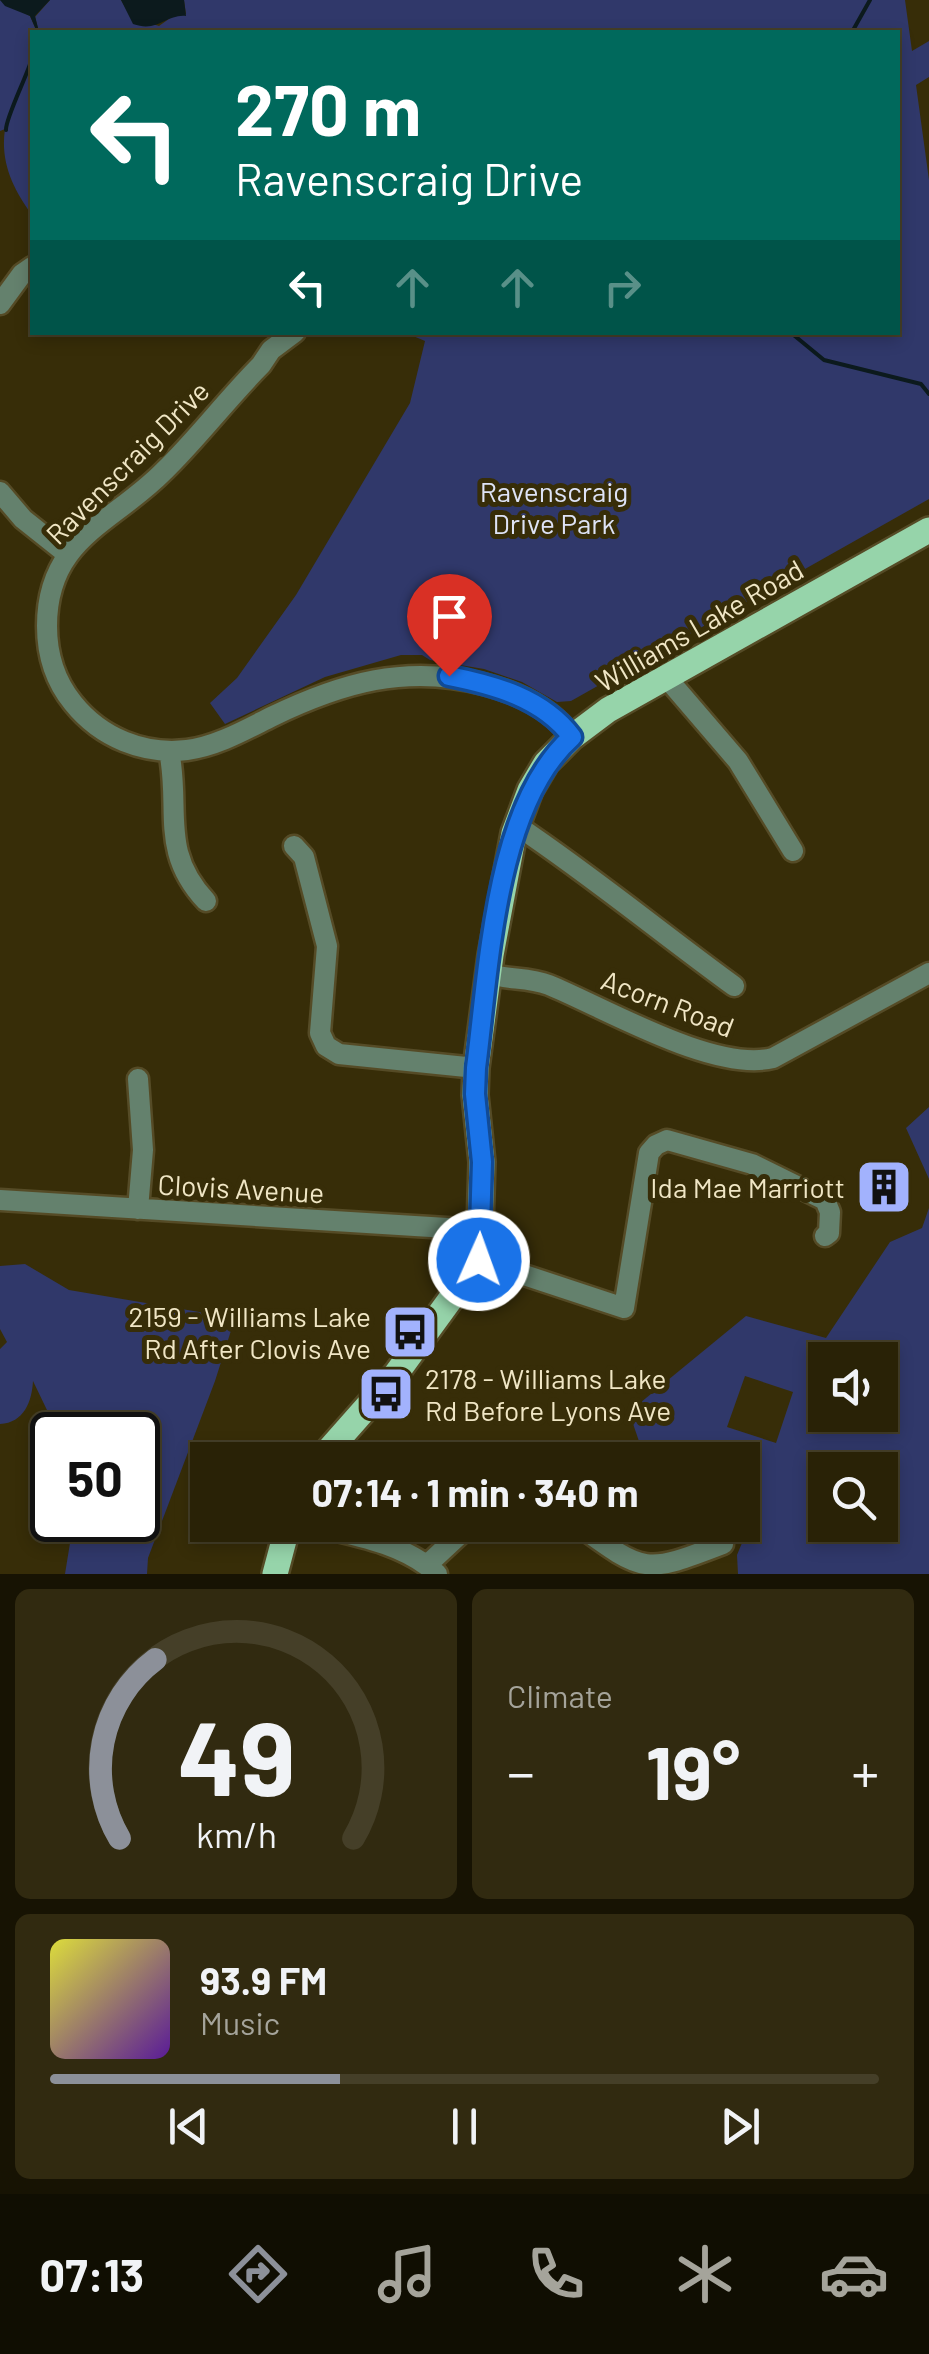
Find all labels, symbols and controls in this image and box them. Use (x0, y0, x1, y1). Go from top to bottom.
text: 270 m (235, 66, 421, 150)
icon: left (70, 70, 200, 200)
text: Ravenscraig Drive (235, 151, 583, 205)
icon: left (280, 260, 335, 315)
icon: ahead (385, 260, 440, 315)
icon: ahead (490, 260, 545, 315)
icon: right (595, 260, 650, 315)
street label: Ravenscraig Drive (38, 373, 216, 551)
park label: Ravenscraig Drive Park (480, 474, 628, 540)
street label: Williams Lake Road (589, 552, 809, 698)
pin (407, 574, 492, 677)
icon: arrive (422, 589, 477, 644)
street label: Acorn Road (597, 962, 739, 1044)
building icon: Ida Mae Marriott (854, 1157, 914, 1217)
street label: Clovis Avenue (157, 1167, 325, 1209)
place label: Ida Mae Marriott (650, 1170, 845, 1204)
position arrow (427, 1208, 531, 1312)
place label: 2159 - Williams Lake Rd After Clovis Ave (128, 1299, 371, 1365)
bus stop icon: 2159 - Williams Lake Rd After Clovis Ave (380, 1302, 440, 1362)
map controls (808, 1342, 898, 1542)
button: sound (808, 1342, 898, 1432)
place label: 2178 - Williams Lake Rd Before Lyons Ave (425, 1361, 671, 1427)
bus stop icon: 2178 - Williams Lake Rd Before Lyons Ave (356, 1364, 416, 1424)
speed limit sign: 50 (30, 1412, 160, 1542)
button: search (808, 1452, 898, 1542)
text: 07:14 · 1 min · 340 m (312, 1469, 638, 1515)
text: Climate (507, 1676, 613, 1714)
text: 49 (177, 1692, 295, 1817)
text: 19° (646, 1725, 740, 1815)
text: − (507, 1738, 535, 1804)
text: + (851, 1738, 879, 1804)
text: km/h (196, 1812, 276, 1855)
text: 93.9 FM (200, 1957, 327, 2003)
text: Music (200, 2003, 280, 2041)
icon: previous (161, 2099, 216, 2154)
icon: pause (437, 2099, 492, 2154)
icon: next (713, 2099, 768, 2154)
icon: directions (223, 2239, 293, 2309)
icon: music (372, 2239, 442, 2309)
icon: phone (521, 2239, 591, 2309)
icon: climate (670, 2239, 740, 2309)
icon: car (819, 2239, 889, 2309)
text: 07:13 (40, 2247, 144, 2301)

